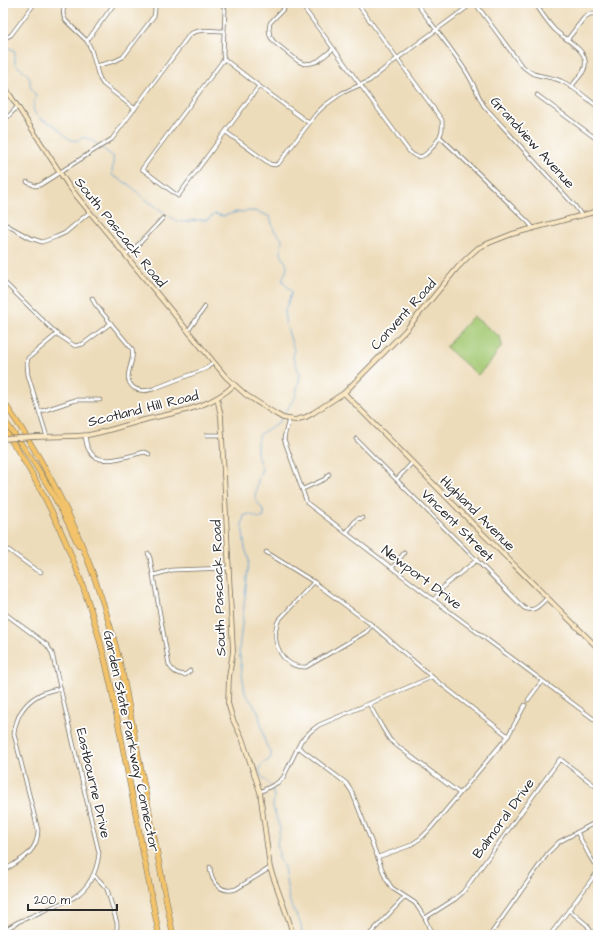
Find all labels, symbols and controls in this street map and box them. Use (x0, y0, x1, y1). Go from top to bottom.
street label: Grandview Avenue (485, 92, 579, 194)
street label: South Pascack Road (70, 173, 171, 292)
street label: Convent Road (366, 275, 441, 355)
street label: Scotland Hill Road (86, 386, 201, 432)
street label: Highland Avenue (435, 472, 520, 556)
street label: Vincent Street (416, 485, 498, 567)
street label: South Pascack Road (207, 519, 231, 657)
street label: Newport Drive (377, 541, 466, 615)
street label: Garden State Parkway Connector (98, 629, 164, 854)
street label: Eastbourne Drive (71, 726, 116, 841)
street label: Balmoral Drive (468, 774, 540, 863)
scale bar (28, 886, 117, 912)
text: 200 m (34, 892, 71, 909)

